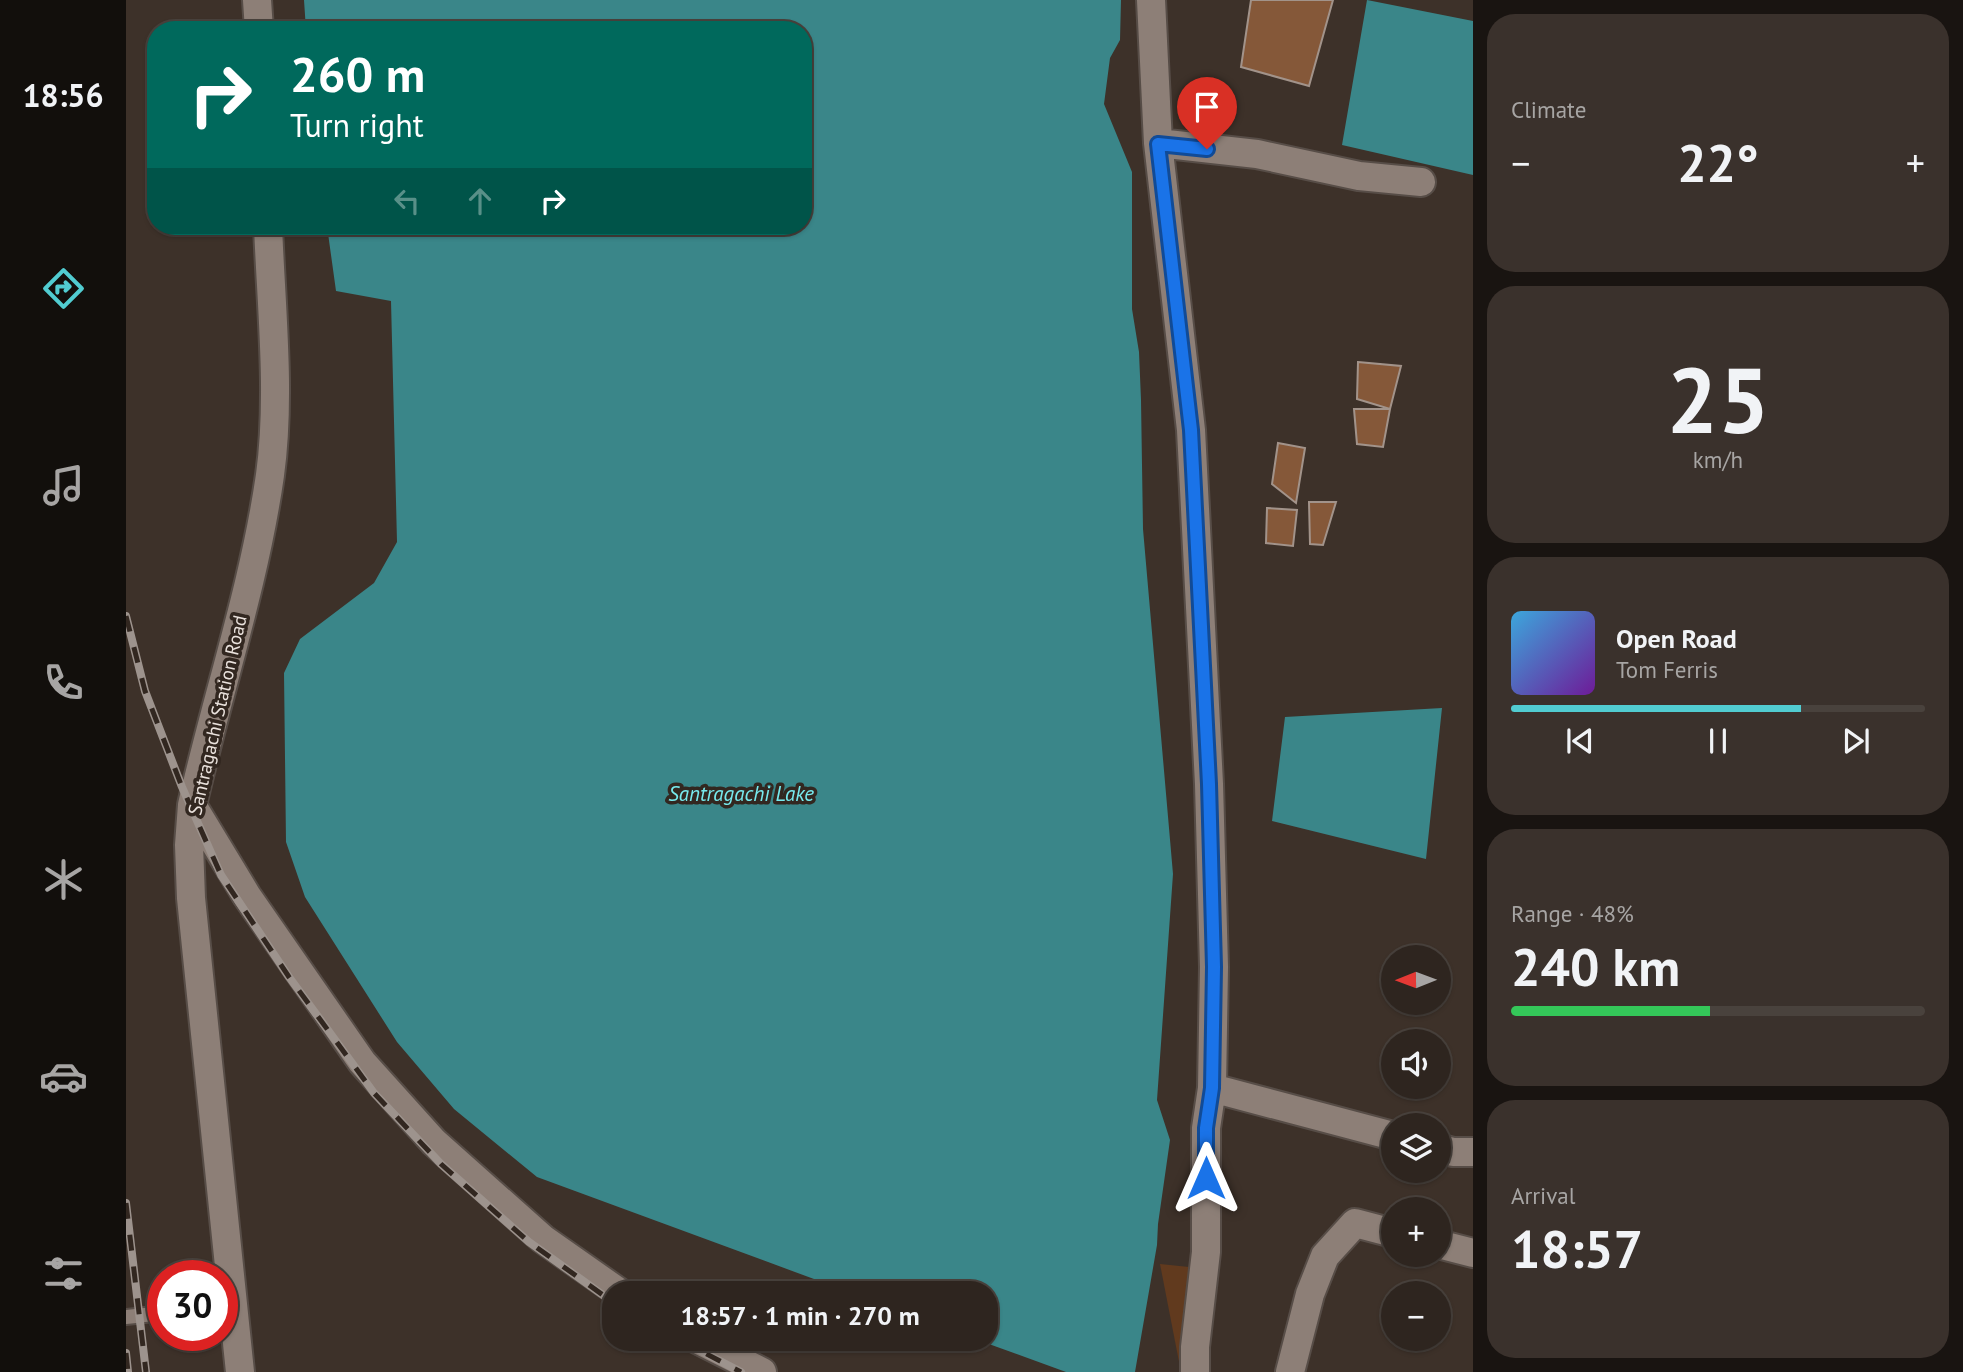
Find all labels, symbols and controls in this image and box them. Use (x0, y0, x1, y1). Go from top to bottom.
text: 260 m (290, 42, 425, 106)
icon: right (175, 49, 266, 140)
text: 18:56 (22, 74, 104, 116)
pin (1177, 77, 1237, 149)
icon: arrive (1188, 88, 1226, 126)
text: Climate (1511, 95, 1586, 124)
text: Turn right (290, 104, 424, 146)
text: 22° (1677, 129, 1759, 196)
text: − (1511, 138, 1530, 187)
text: + (1906, 138, 1925, 187)
icon: left (388, 182, 426, 220)
icon: ahead (461, 182, 499, 220)
icon: right (534, 182, 572, 220)
icon: directions (39, 264, 88, 313)
text: 25 (1666, 340, 1770, 458)
text: km/h (1693, 445, 1743, 474)
icon: music (39, 461, 88, 510)
street label: Santragachi Station Road (182, 613, 252, 817)
text: Open Road (1616, 622, 1737, 655)
text: Tom Ferris (1616, 655, 1718, 684)
icon: phone (39, 658, 88, 707)
icon: previous (1561, 722, 1599, 760)
icon: pause (1699, 722, 1737, 760)
icon: next (1837, 722, 1875, 760)
water label: Santragachi Lake (668, 780, 814, 807)
icon: climate (39, 855, 88, 904)
text: Range · 48% (1511, 899, 1634, 928)
text: 240 km (1511, 933, 1680, 1000)
north arrow (1381, 945, 1451, 1015)
map controls (1381, 945, 1451, 1351)
button: sound (1381, 1029, 1451, 1099)
icon: car (39, 1052, 88, 1101)
button: layers (1381, 1113, 1451, 1183)
position arrow (1169, 1141, 1243, 1215)
text: Arrival (1511, 1181, 1575, 1210)
button: + (1381, 1197, 1451, 1267)
text: 18:57 (1511, 1215, 1643, 1282)
icon: filters (39, 1249, 88, 1298)
speed limit sign: 30 (147, 1260, 238, 1351)
button: − (1381, 1281, 1451, 1351)
text: 18:57 · 1 min · 270 m (680, 1299, 920, 1332)

